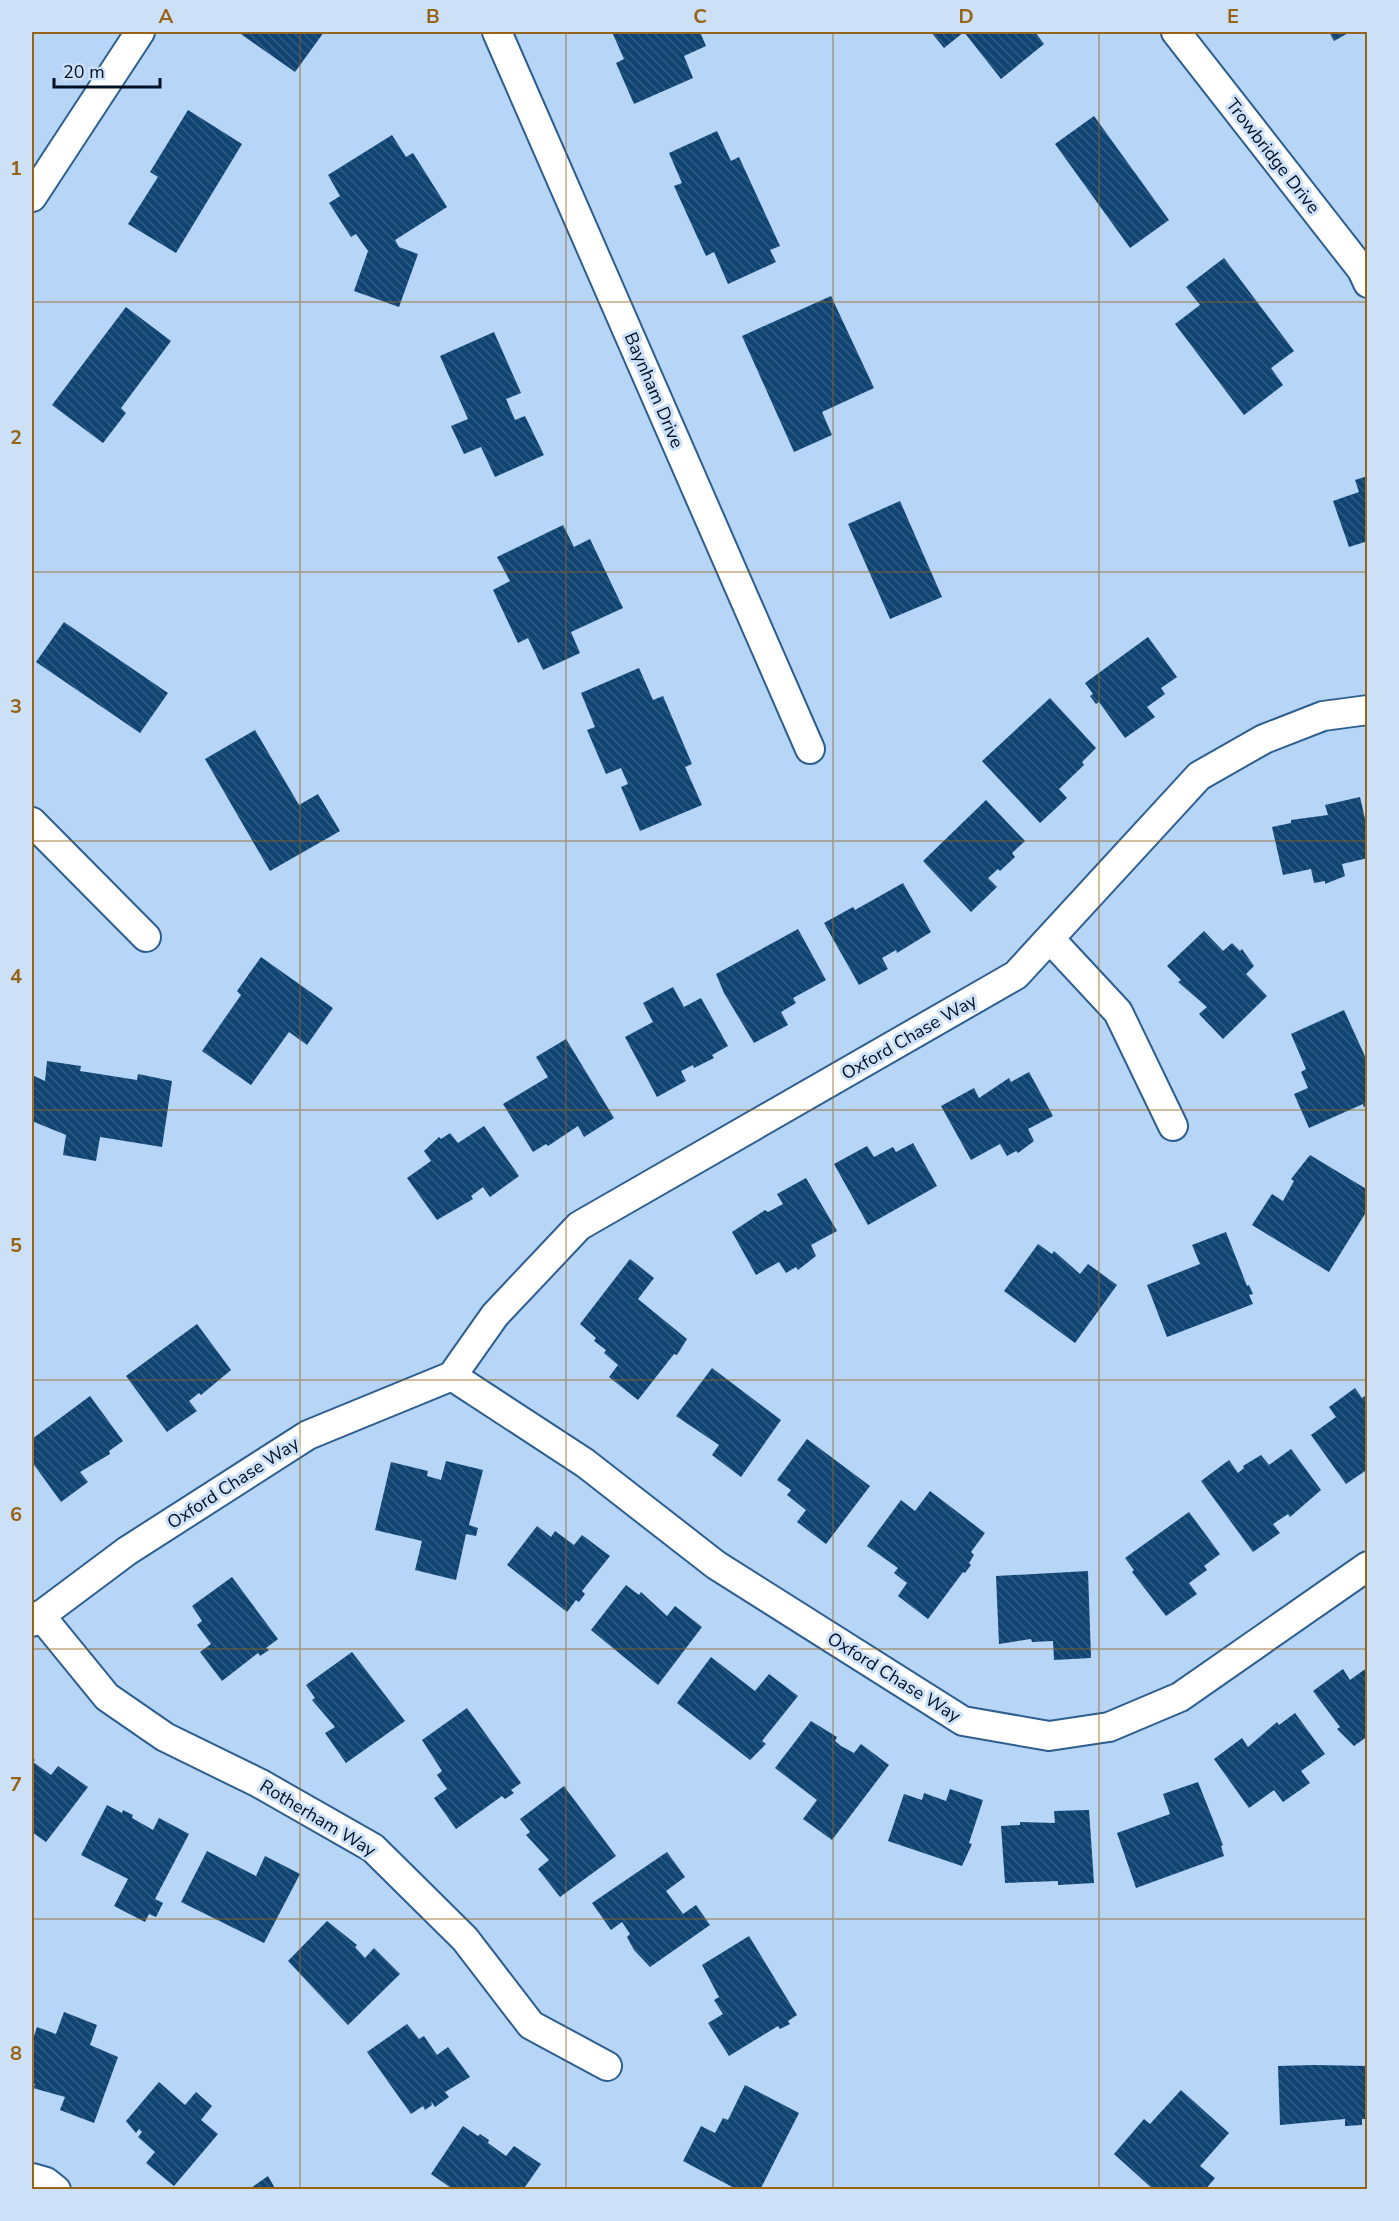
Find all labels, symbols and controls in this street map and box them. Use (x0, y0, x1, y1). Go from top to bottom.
text: A (159, 3, 174, 30)
text: B (426, 3, 440, 30)
text: C (693, 3, 707, 30)
text: D (958, 3, 974, 30)
text: E (1227, 3, 1239, 30)
scale bar (54, 51, 160, 89)
text: 20 m (63, 60, 105, 84)
street label: Trowbridge Drive (1220, 94, 1326, 218)
text: 1 (10, 155, 22, 182)
street label: Baynham Drive (619, 328, 689, 452)
text: 2 (10, 424, 22, 451)
text: 3 (10, 693, 22, 720)
text: 4 (10, 963, 22, 990)
street label: Oxford Chase Way (837, 988, 982, 1086)
text: 5 (10, 1232, 22, 1259)
street label: Oxford Chase Way (162, 1431, 304, 1535)
text: 6 (10, 1501, 22, 1528)
street label: Oxford Chase Way (823, 1626, 966, 1728)
text: 7 (10, 1771, 22, 1798)
street label: Rotherham Way (255, 1774, 381, 1863)
text: 8 (10, 2040, 22, 2067)

